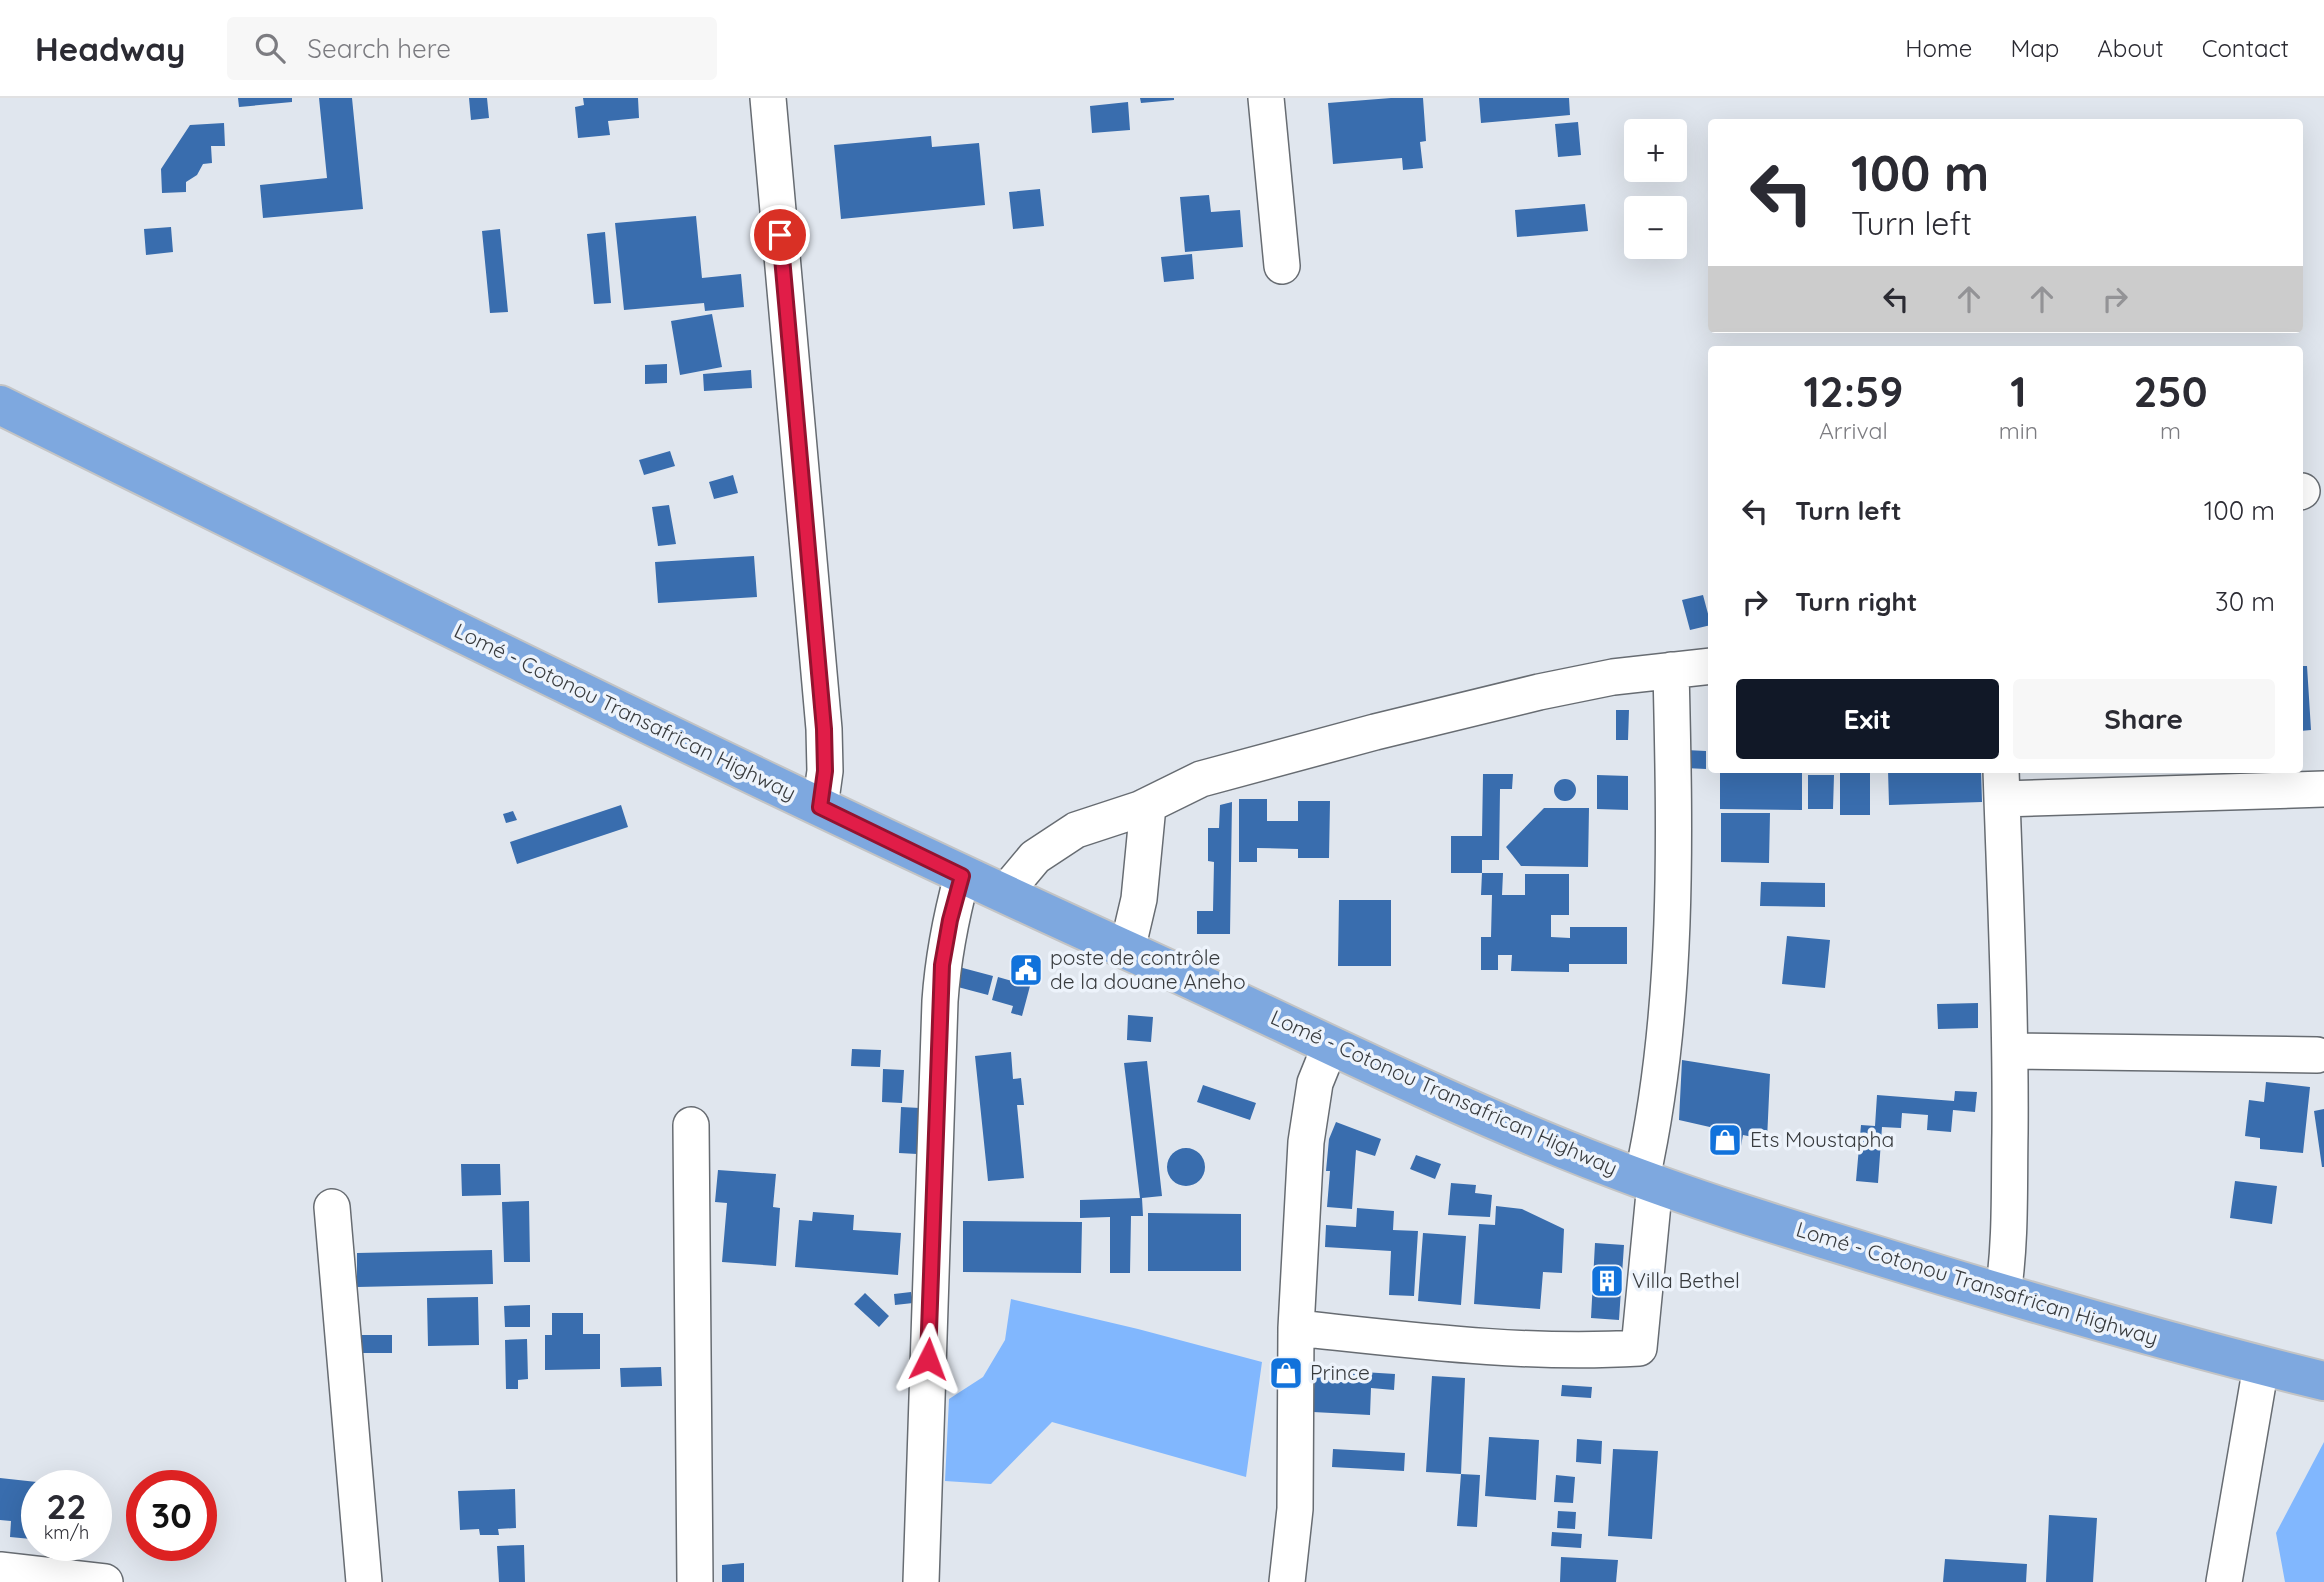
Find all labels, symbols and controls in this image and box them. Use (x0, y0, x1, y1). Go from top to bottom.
search box (227, 17, 717, 80)
text: Headway (35, 28, 185, 69)
icon: search (251, 29, 289, 67)
text: Search here (307, 32, 451, 65)
text: Home (1905, 33, 1972, 63)
text: Map (2010, 33, 2059, 63)
text: About (2097, 33, 2164, 63)
text: Contact (2202, 33, 2289, 63)
map controls (1624, 119, 1687, 259)
button: + (1624, 119, 1687, 182)
text: 100 m (1851, 142, 1989, 203)
icon: left (1736, 147, 1827, 238)
button: − (1624, 196, 1687, 259)
text: Turn left (1851, 203, 1972, 243)
pin (750, 205, 810, 265)
icon: arrive (761, 216, 799, 254)
icon: left (1877, 280, 1915, 318)
icon: ahead (1950, 280, 1988, 318)
icon: ahead (2023, 280, 2061, 318)
icon: right (2096, 280, 2134, 318)
text: 12:59 (1804, 365, 1903, 418)
text: 1 (2010, 365, 2027, 418)
text: 250 (2134, 365, 2207, 418)
text: Arrival (1819, 416, 1888, 445)
text: min (1999, 416, 2038, 445)
text: m (2160, 416, 2181, 445)
icon: left (1736, 492, 1774, 530)
text: Turn left (1795, 494, 1902, 527)
text: 100 m (2204, 494, 2275, 527)
icon: right (1736, 583, 1774, 621)
text: Turn right (1795, 585, 1917, 618)
text: 30 m (2215, 585, 2275, 618)
street label: Lomé - Cotonou Transafrican Highway (450, 617, 800, 805)
button: Exit (1736, 679, 1999, 759)
button: Share (2013, 679, 2275, 759)
place label: poste de contrôle de la douane Aneho (1050, 944, 1246, 994)
public building icon: poste de contrôle de la douane Aneho (1007, 951, 1045, 989)
street label: Lomé - Cotonou Transafrican Highway (1267, 1004, 1622, 1181)
shop icon: Ets Moustapha (1706, 1121, 1744, 1159)
place label: Ets Moustapha (1750, 1126, 1894, 1152)
street label: Lomé - Cotonou Transafrican Highway (1793, 1216, 2161, 1351)
building icon: Villa Bethel (1588, 1262, 1626, 1300)
place label: Villa Bethel (1632, 1267, 1740, 1293)
position arrow (891, 1322, 965, 1396)
shop icon: Prince (1267, 1354, 1305, 1392)
place label: Prince (1310, 1359, 1370, 1385)
speed limit sign: 30 (126, 1470, 217, 1561)
text: 22 (47, 1484, 86, 1528)
text: km/h (44, 1521, 89, 1544)

